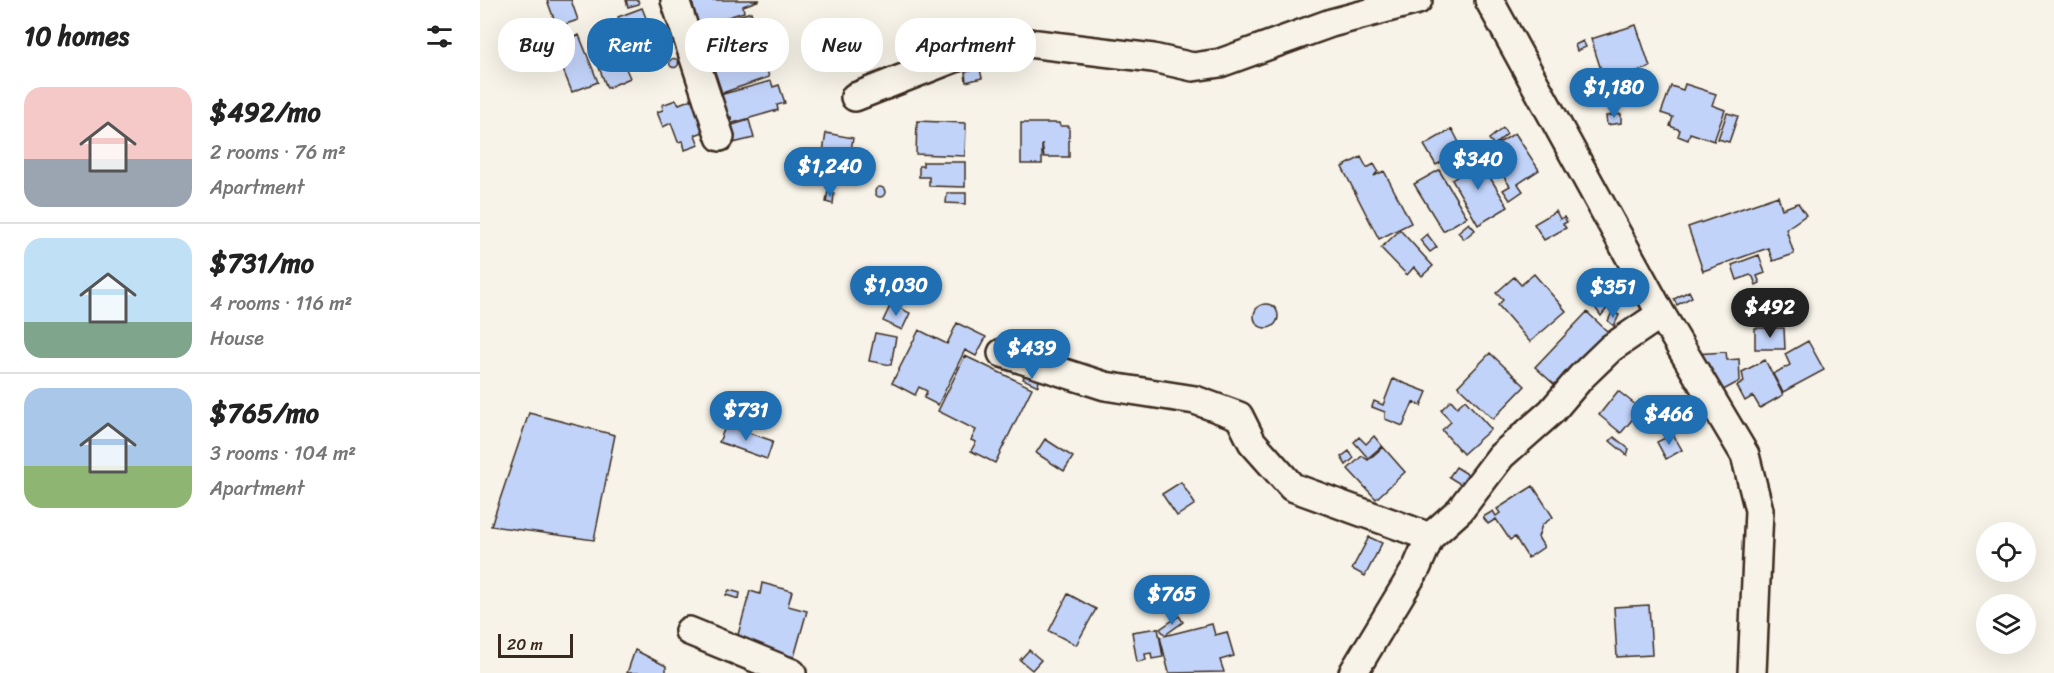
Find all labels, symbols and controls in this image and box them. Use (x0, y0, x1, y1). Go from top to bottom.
text: 10 homes (24, 13, 129, 59)
chip: Buy (498, 18, 575, 72)
chip: Rent (587, 18, 673, 72)
chip: Filters (685, 18, 789, 72)
chip: New (801, 18, 883, 72)
chip: Apartment (895, 18, 1036, 72)
icon: filters (423, 20, 456, 53)
pin: $1,180 (1565, 68, 1663, 119)
text: $1,180 (1584, 70, 1644, 105)
text: $492/mo (210, 89, 321, 135)
icon: home (72, 111, 144, 183)
text: 2 rooms · 76 m² (210, 135, 346, 170)
pin: $340 (1442, 140, 1514, 191)
text: $340 (1453, 142, 1503, 177)
pin: $1,240 (781, 147, 879, 198)
text: $1,240 (798, 149, 862, 184)
text: Apartment (210, 170, 304, 205)
text: $731/mo (210, 240, 314, 286)
icon: home (72, 262, 144, 334)
pin: $1,030 (847, 266, 945, 317)
text: $1,030 (864, 268, 928, 303)
pin: $351 (1577, 268, 1649, 319)
text: $351 (1590, 270, 1636, 305)
text: 4 rooms · 116 m² (210, 286, 352, 321)
pin: $492 (1734, 288, 1806, 339)
text: $492 (1745, 290, 1795, 325)
text: House (210, 321, 264, 356)
pin: $439 (996, 329, 1068, 380)
text: $439 (1007, 331, 1057, 366)
text: $765/mo (210, 390, 319, 436)
pin: $731 (710, 391, 782, 442)
text: $731 (724, 393, 768, 428)
pin: $466 (1633, 395, 1705, 446)
text: $466 (1645, 397, 1693, 432)
icon: home (72, 412, 144, 484)
text: 3 rooms · 104 m² (210, 436, 356, 471)
text: Apartment (210, 471, 304, 506)
map controls (1976, 522, 2036, 654)
button: locate (1976, 522, 2036, 582)
pin: $765 (1136, 575, 1208, 626)
text: $765 (1148, 577, 1196, 612)
button: layers (1976, 594, 2036, 654)
text: 20 m (507, 630, 543, 659)
scale bar (498, 631, 573, 658)

